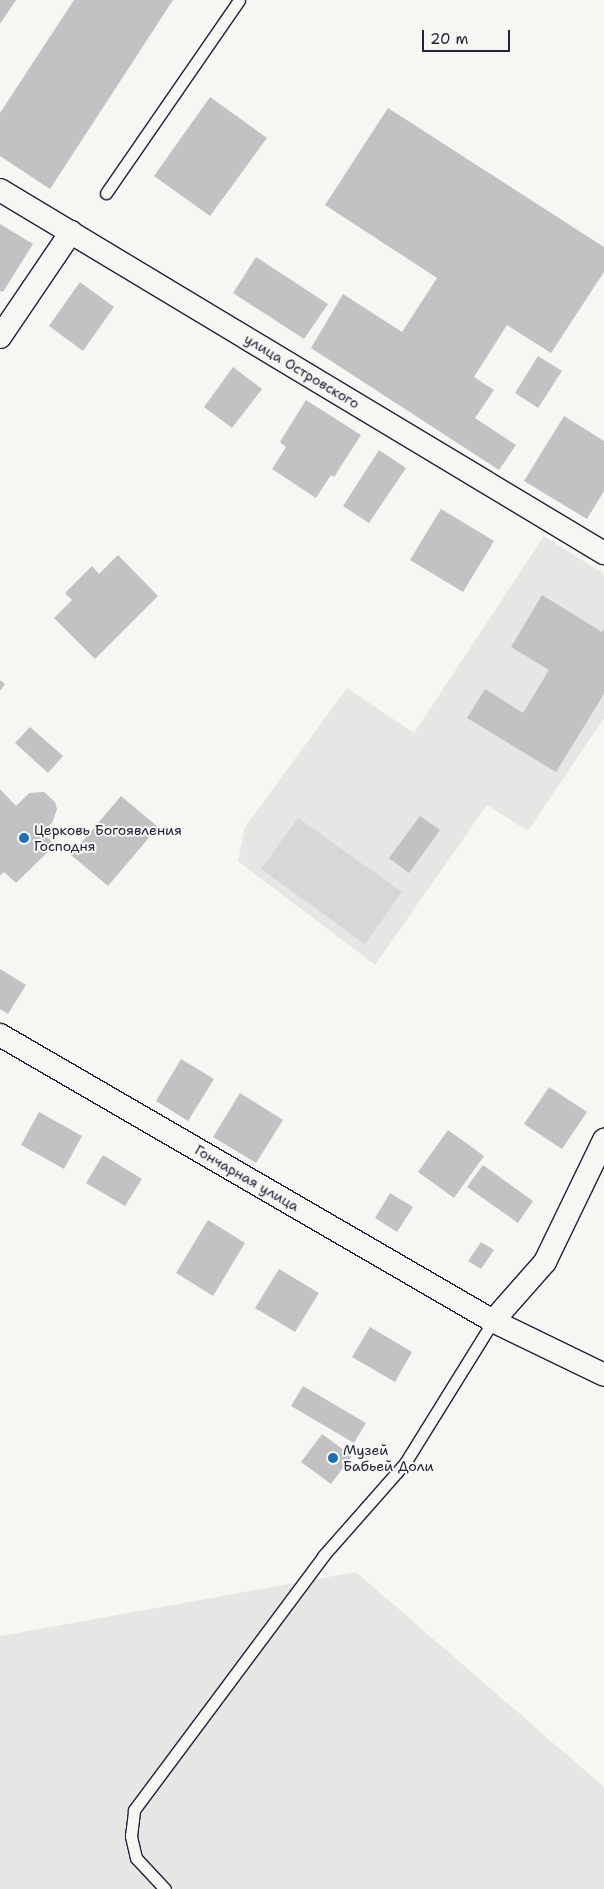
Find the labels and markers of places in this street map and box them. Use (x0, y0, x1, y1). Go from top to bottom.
place label: Церковь Богоявления Господня (34, 822, 182, 854)
marker: Церковь Богоявления Господня (18, 832, 30, 844)
place label: Музей Бабьей Доли (343, 1442, 434, 1474)
marker: Музей Бабьей Доли (327, 1452, 339, 1464)

